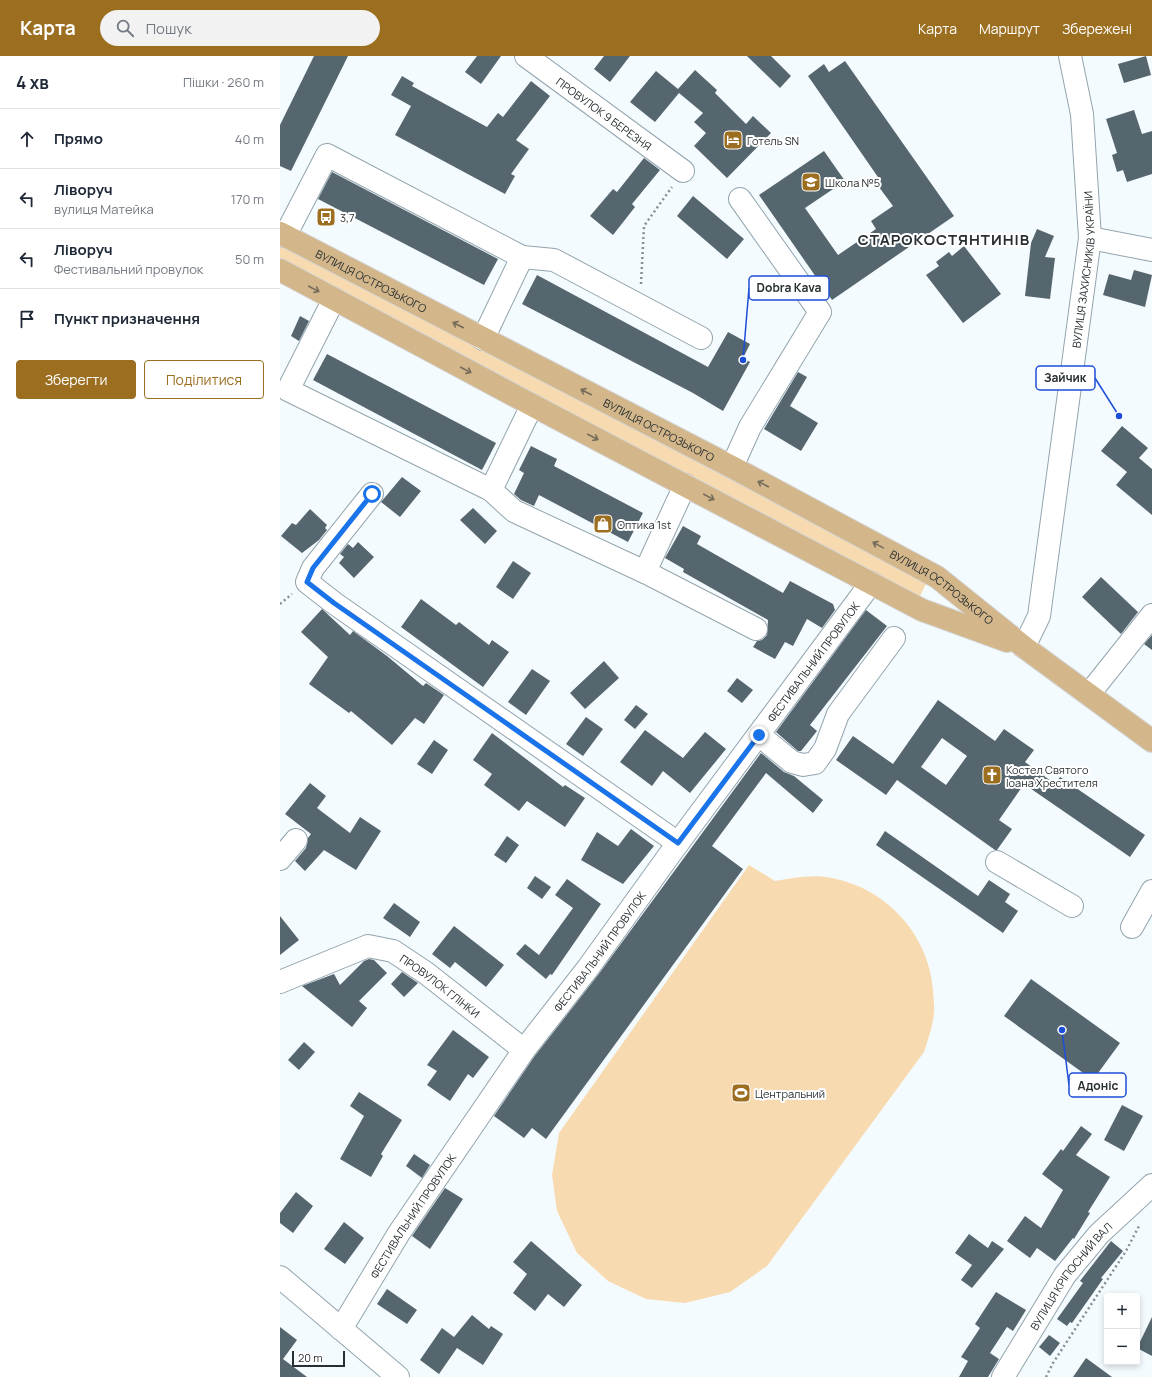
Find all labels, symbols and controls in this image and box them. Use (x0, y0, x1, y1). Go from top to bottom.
search box (100, 10, 380, 46)
text: Карта (20, 15, 76, 41)
icon: search (114, 17, 136, 39)
text: Пошук (146, 18, 192, 39)
text: Карта (918, 19, 957, 38)
text: Маршрут (979, 19, 1040, 38)
text: Збережені (1062, 19, 1132, 38)
text: 4 хв (16, 71, 49, 94)
text: Пішки · 260 m (183, 73, 264, 91)
street label: ПРОВУЛОК 9 БЕРЕЗНЯ (554, 73, 655, 153)
icon: ahead (16, 128, 38, 150)
text: Прямо (54, 128, 103, 149)
hotel icon: Готель SN (722, 129, 744, 151)
text: 40 m (235, 130, 264, 148)
place label: Готель SN (747, 133, 799, 148)
school or university icon: Школа №5 (800, 171, 822, 193)
place label: Школа №5 (825, 175, 880, 190)
text: Ліворуч (54, 179, 113, 200)
icon: left (16, 188, 38, 210)
text: 170 m (231, 190, 264, 208)
street label: ВУЛИЦЯ ЗАХИСНИКІВ УКРАЇНИ (1068, 191, 1098, 349)
text: вулиця Матейка (54, 200, 154, 218)
bus stop icon: 3,7 (315, 206, 337, 228)
place label: 3,7 (340, 210, 355, 225)
district label: СТАРОКОСТЯНТИНІВ (858, 229, 1030, 250)
text: Ліворуч (54, 239, 113, 260)
street label: ВУЛИЦЯ ОСТРОЗЬКОГО (313, 245, 430, 315)
icon: left (16, 248, 38, 270)
text: 50 m (235, 250, 264, 268)
text: Фестивальний провулок (54, 260, 203, 278)
callout: Dobra Kava (749, 276, 829, 300)
text: Dobra Kava (757, 279, 821, 296)
one-way arrow (308, 285, 320, 293)
icon: arrive (16, 308, 38, 330)
text: Пункт призначення (54, 308, 200, 329)
one-way arrow (452, 321, 464, 329)
button: Зберегти (16, 360, 136, 399)
button: Поділитися (144, 360, 264, 399)
callout: Зайчик (1036, 366, 1095, 390)
one-way arrow (460, 367, 472, 374)
text: Зайчик (1044, 369, 1087, 386)
one-way arrow (580, 387, 592, 395)
street label: ВУЛИЦЯ ОСТРОЗЬКОГО (601, 394, 717, 464)
one-way arrow (587, 434, 599, 442)
one-way arrow (758, 479, 770, 487)
route start (363, 485, 381, 503)
one-way arrow (702, 494, 714, 502)
shop icon: Оптика 1st (592, 513, 614, 535)
place label: Оптика 1st (617, 517, 671, 532)
one-way arrow (872, 541, 884, 549)
street label: ВУЛИЦЯ ОСТРОЗЬКОГО (887, 546, 997, 627)
street label: ФЕСТИВАЛЬНИЙ ПРОВУЛОК (763, 598, 863, 725)
route end (750, 726, 768, 744)
place label: Костел Святого Іоана Хрестителя (1006, 762, 1098, 790)
church icon: Костел Святого Іоана Хрестителя (981, 764, 1003, 786)
street label: ФЕСТИВАЛЬНИЙ ПРОВУЛОК (550, 888, 649, 1014)
street label: ПРОВУЛОК ГЛІНКИ (397, 950, 483, 1020)
callout: Адоніс (1069, 1073, 1126, 1097)
text: Адоніс (1078, 1077, 1118, 1094)
sports icon: Центральний (730, 1082, 752, 1104)
place label: Центральний (755, 1086, 825, 1101)
street label: ФЕСТИВАЛЬНИЙ ПРОВУЛОК (366, 1150, 459, 1281)
street label: ВУЛИЦЯ КРІПОСНИЙ ВАЛ (1026, 1219, 1115, 1332)
map controls (1104, 1293, 1140, 1365)
button: + (1104, 1293, 1140, 1329)
button: − (1104, 1329, 1140, 1365)
scale bar (292, 1349, 345, 1368)
text: 20 m (298, 1350, 323, 1365)

